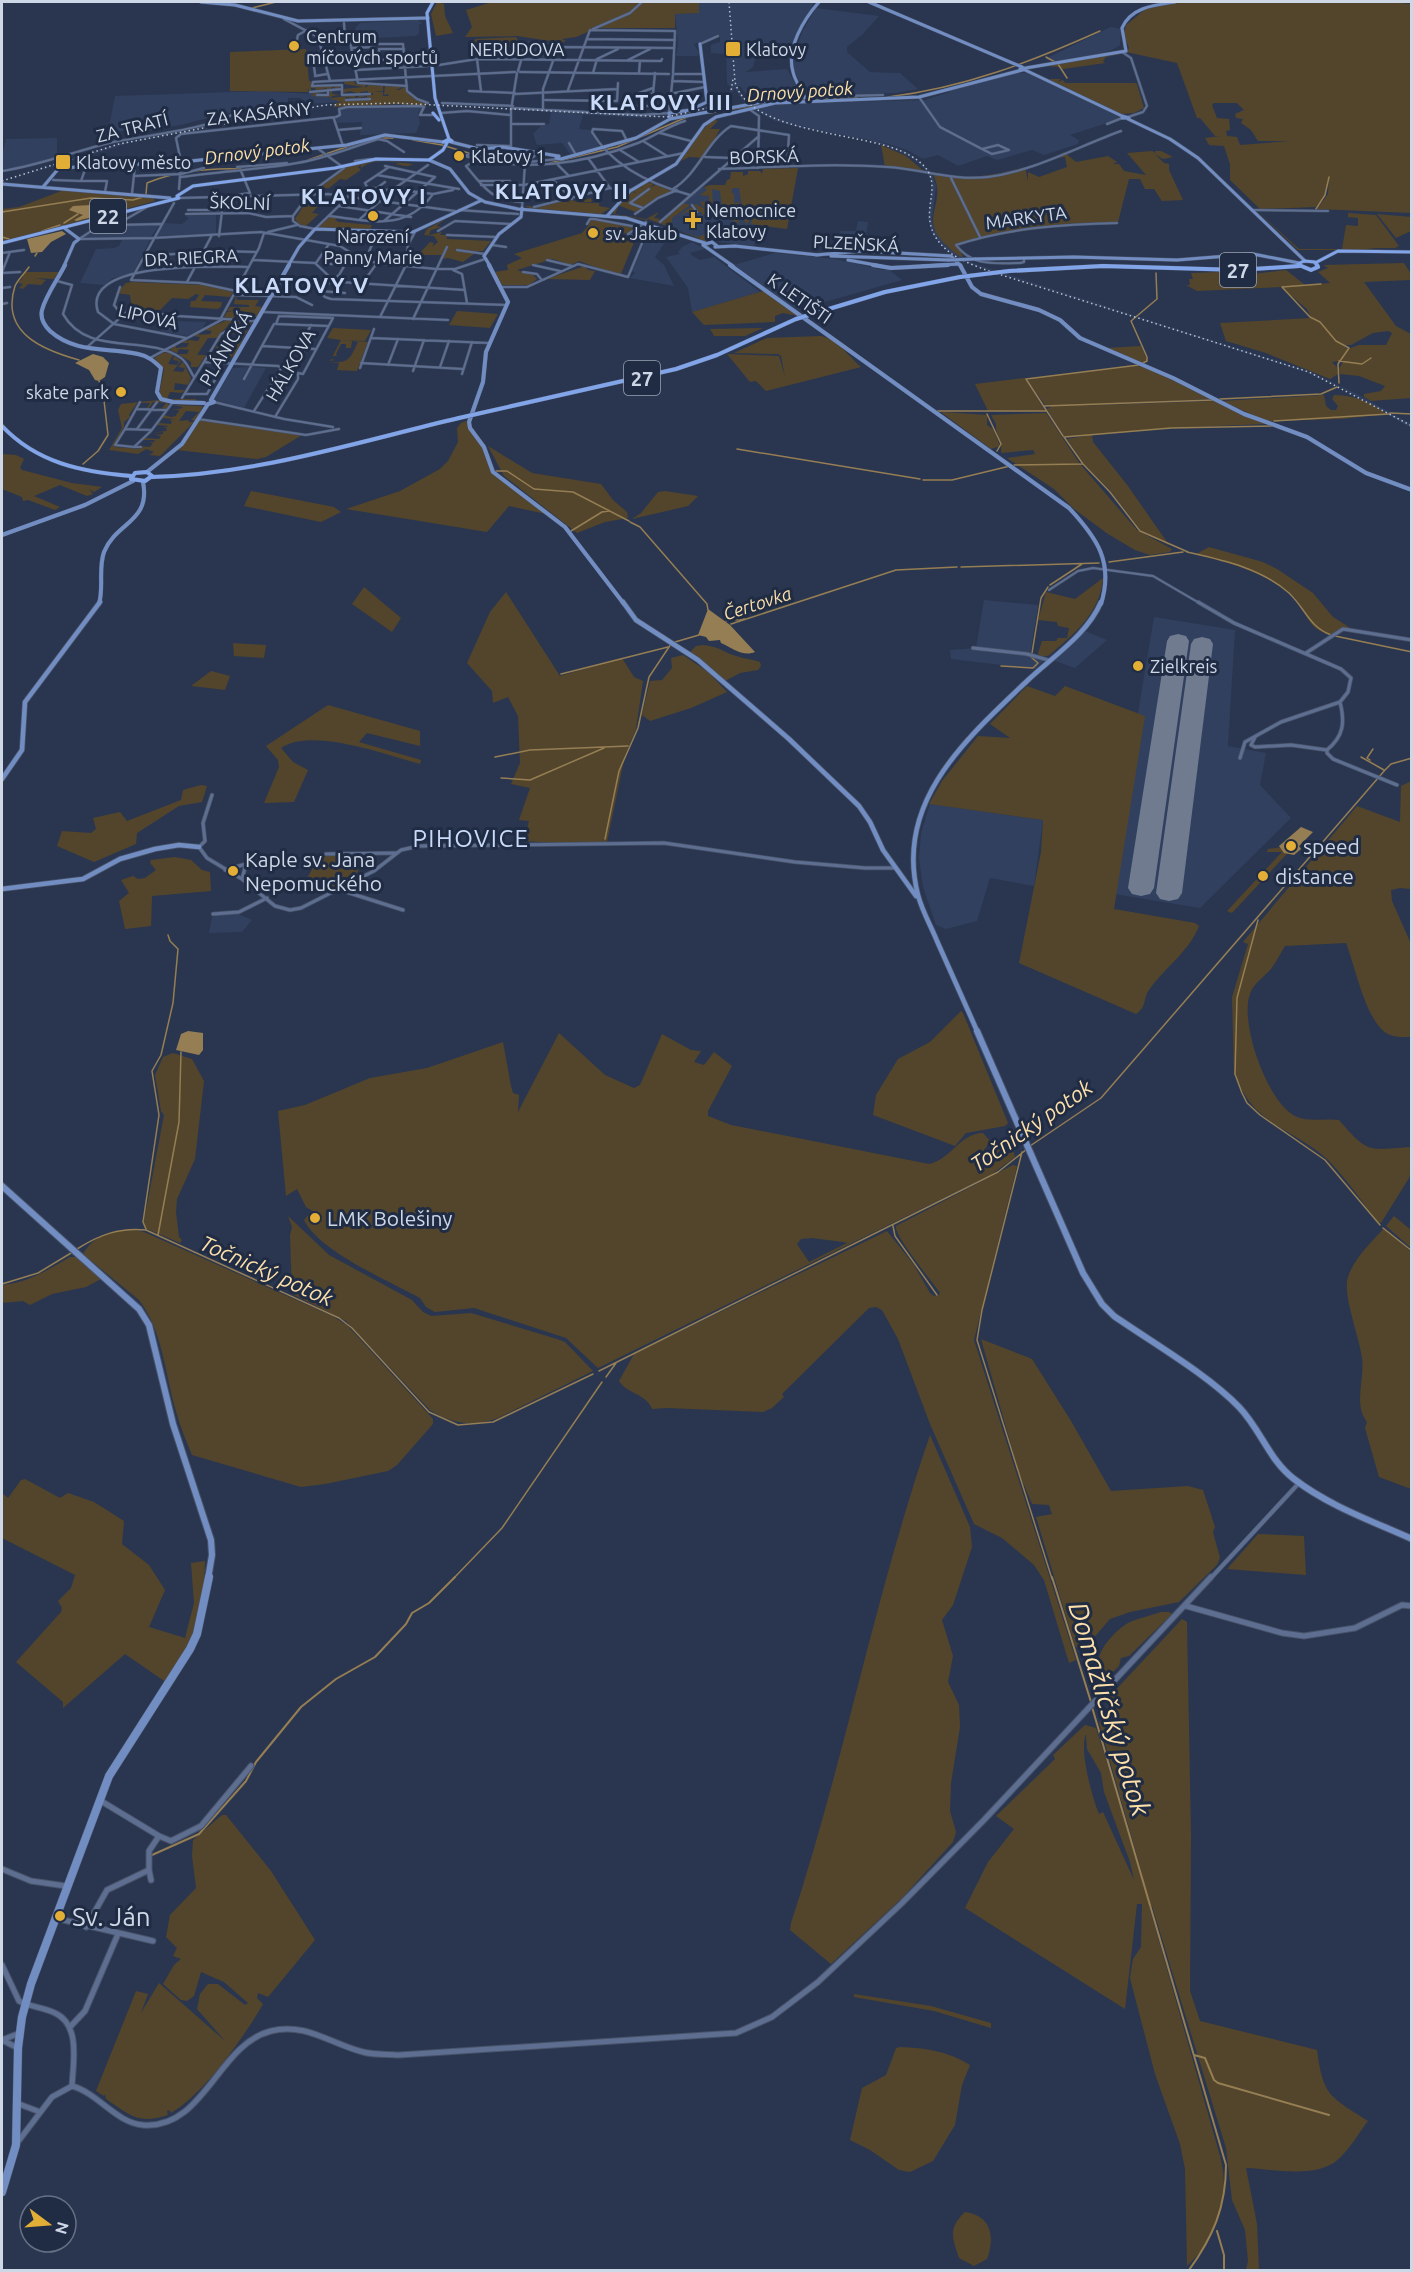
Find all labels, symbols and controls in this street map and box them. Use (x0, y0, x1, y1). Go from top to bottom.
place label: Centrum míčových sportů (306, 26, 438, 67)
marker: Centrum míčových sportů (287, 39, 301, 53)
street label: NERUDOVA (469, 39, 565, 59)
place label: Klatovy (746, 39, 807, 59)
marker: Klatovy (724, 40, 742, 58)
water label: Drnový potok (746, 77, 854, 105)
district label: KLATOVY III (590, 89, 732, 114)
street label: ZA KASÁRNY (205, 96, 313, 128)
street label: ZA TRATÍ (94, 107, 170, 146)
water label: Drnový potok (203, 135, 312, 167)
street label: BORSKÁ (729, 144, 799, 167)
place label: Klatovy 1 (471, 146, 546, 166)
marker: Klatovy 1 (452, 149, 466, 163)
place label: Klatovy město (76, 152, 191, 172)
marker: Klatovy město (54, 153, 72, 171)
district label: KLATOVY II (495, 178, 629, 203)
district label: KLATOVY I (301, 183, 427, 208)
street label: ŠKOLNÍ (209, 190, 271, 213)
road number: 22 (90, 199, 126, 233)
place label: Nemocnice Klatovy (706, 200, 796, 241)
street label: MARKYTA (984, 201, 1068, 233)
marker: Narození Panny Marie (366, 209, 380, 223)
marker: Nemocnice Klatovy (684, 211, 702, 229)
place label: sv. Jakub (605, 223, 678, 243)
place label: Narození Panny Marie (323, 226, 423, 267)
marker: sv. Jakub (586, 226, 600, 240)
street label: PLZEŇSKÁ (813, 230, 900, 255)
street label: DR. RIEGRA (144, 245, 239, 269)
road number: 27 (1220, 253, 1256, 287)
street label: K LETIŠTI (764, 268, 836, 327)
district label: KLATOVY V (234, 272, 370, 297)
street label: LIPOVÁ (116, 298, 180, 333)
street label: PLÁNICKÁ (194, 306, 255, 389)
street label: HÁLKOVA (261, 325, 319, 405)
road number: 27 (624, 361, 660, 395)
place label: skate park (26, 382, 109, 402)
marker: skate park (114, 385, 128, 399)
water label: Čertovka (720, 582, 794, 623)
place label: Zielkreis (1150, 656, 1218, 676)
marker: Zielkreis (1131, 659, 1145, 673)
district label: PIHOVICE (412, 825, 530, 852)
place label: speed (1303, 834, 1360, 858)
marker: speed (1284, 839, 1298, 853)
place label: Kaple sv. Jana Nepomuckého (245, 847, 382, 895)
marker: Kaple sv. Jana Nepomuckého (226, 864, 240, 878)
place label: distance (1275, 864, 1354, 888)
marker: distance (1256, 869, 1270, 883)
water label: Točnický potok (965, 1073, 1097, 1176)
place label: LMK Bolešiny (327, 1206, 452, 1230)
marker: LMK Bolešiny (308, 1211, 322, 1225)
water label: Točnický potok (197, 1229, 338, 1311)
water label: Domažličský potok (1063, 1598, 1157, 1820)
place label: Sv. Ján (72, 1902, 151, 1931)
marker: Sv. Ján (53, 1909, 67, 1923)
north arrow (18, 2194, 78, 2254)
text: N (52, 2220, 73, 2236)

